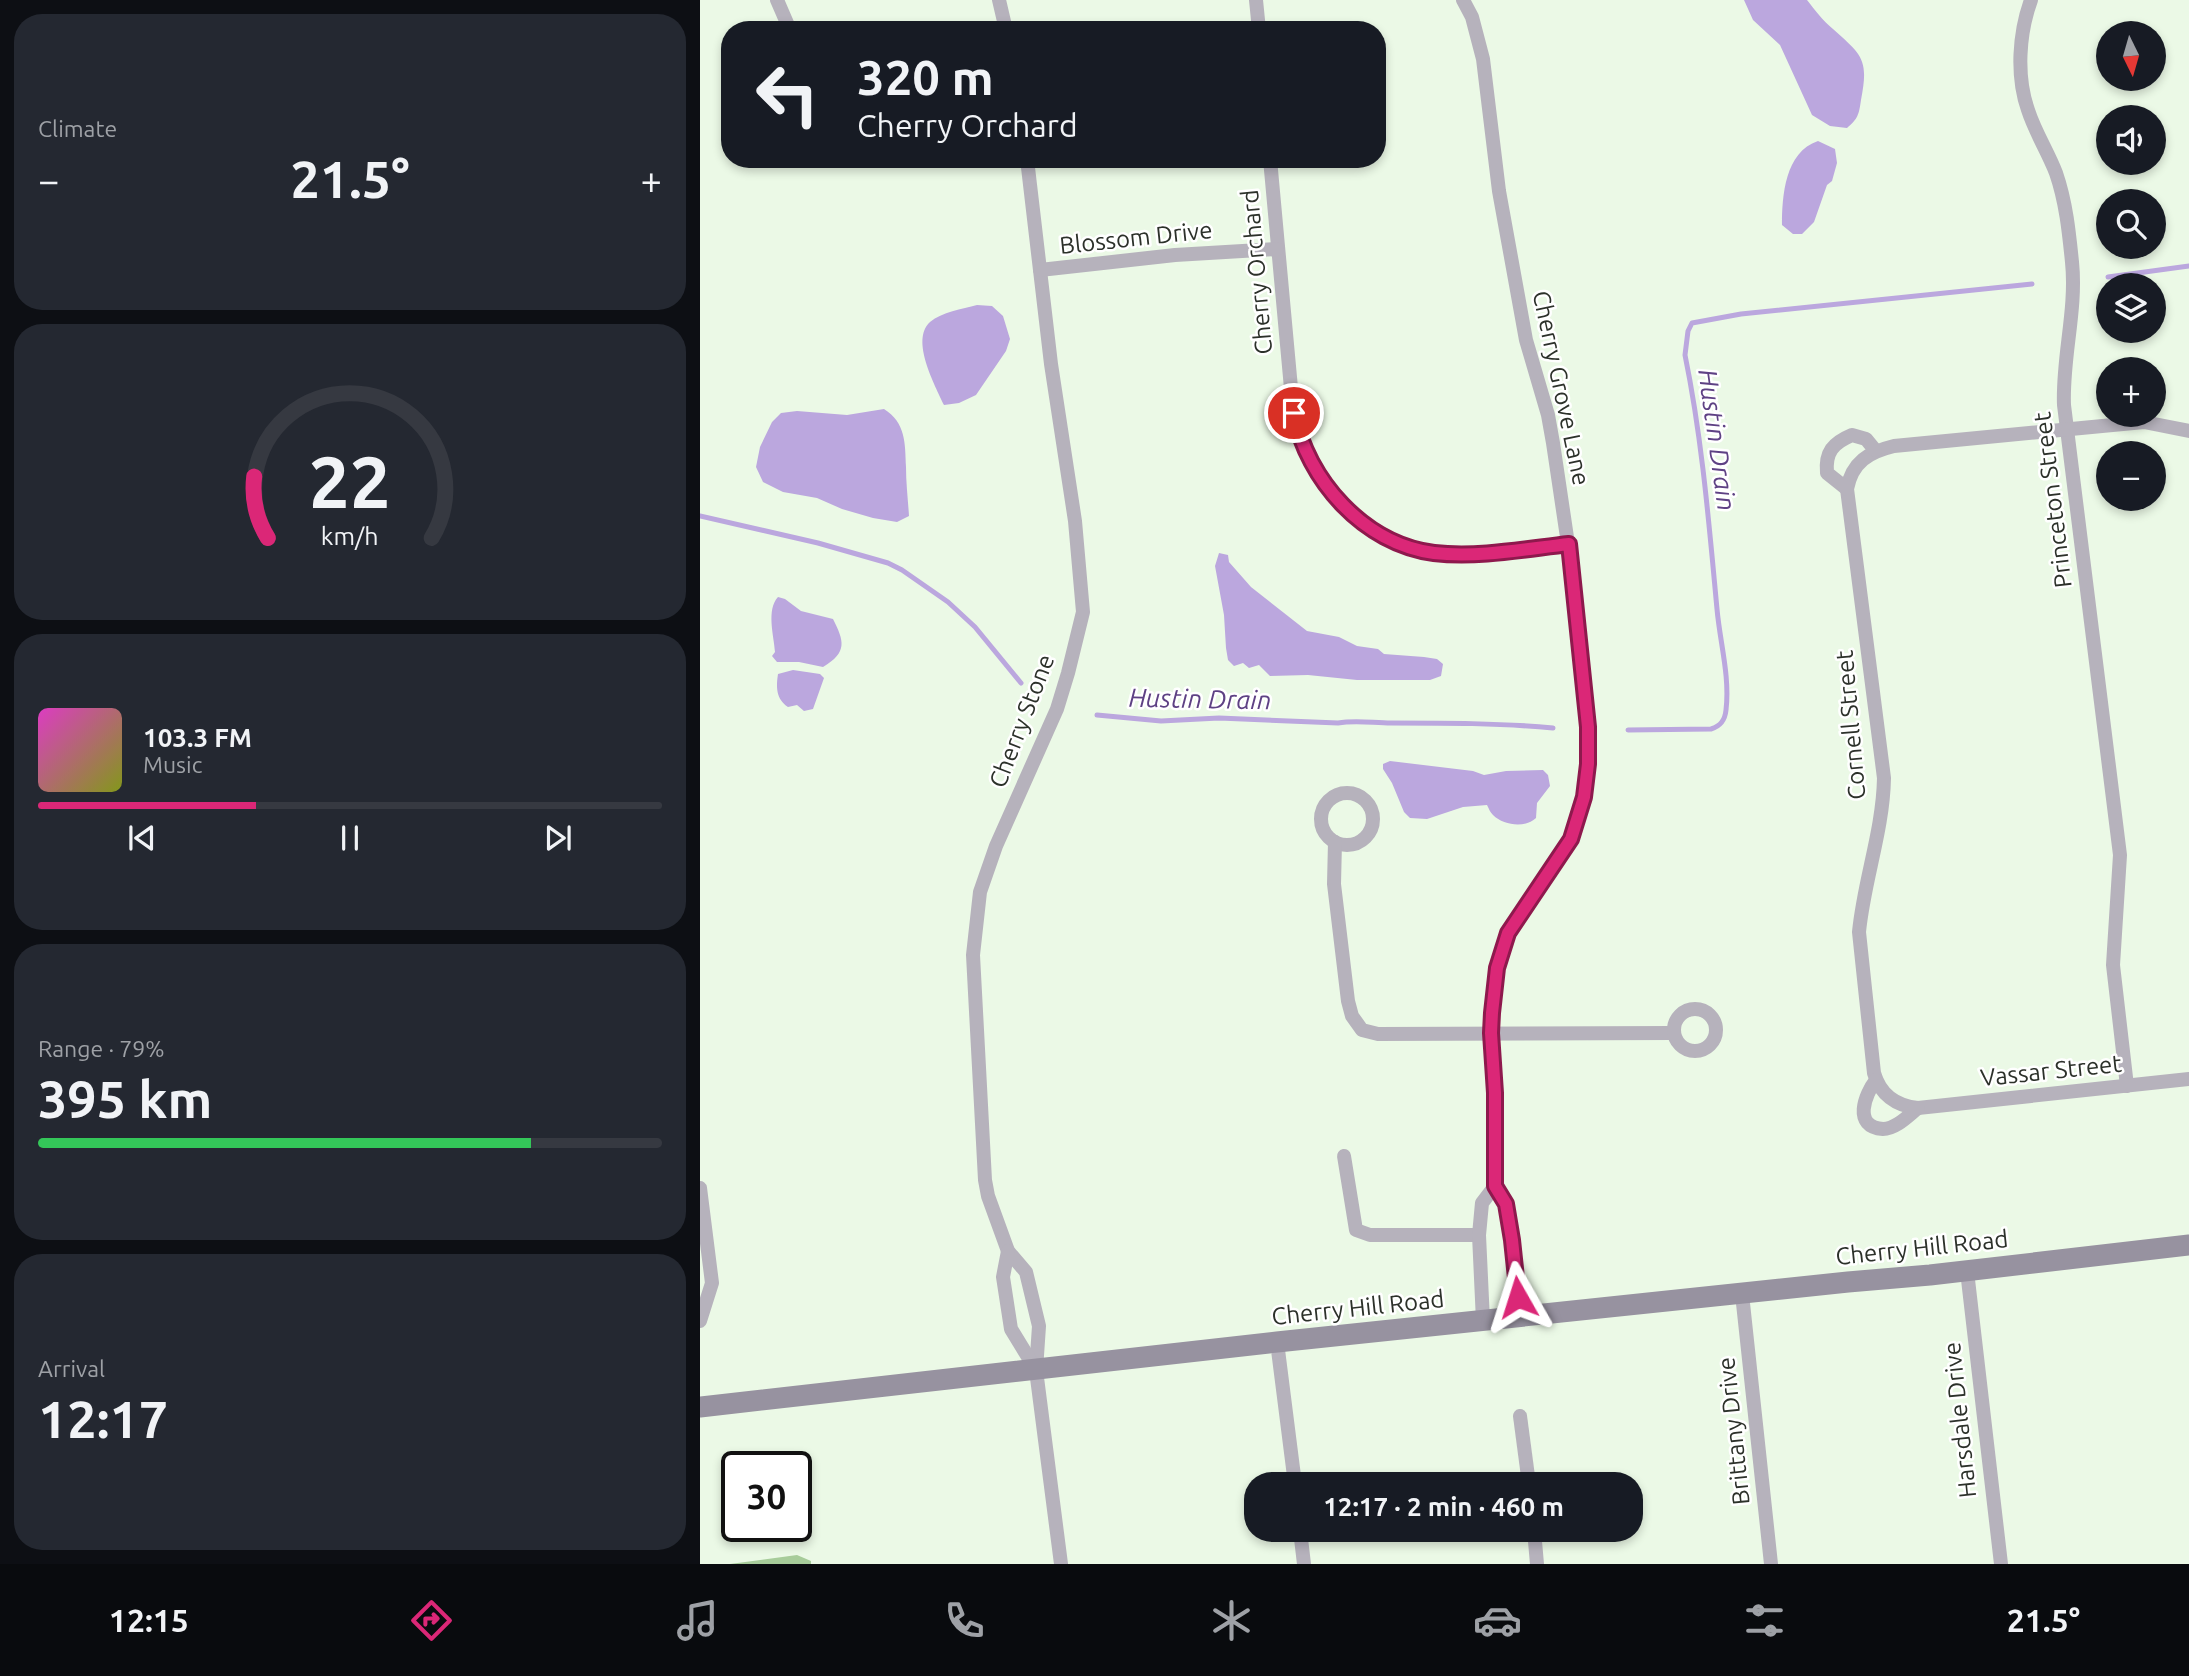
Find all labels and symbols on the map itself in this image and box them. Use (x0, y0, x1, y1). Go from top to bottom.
north arrow (2096, 21, 2166, 91)
street label: Cherry Orchard (1236, 188, 1277, 356)
street label: Blossom Drive (1058, 216, 1214, 259)
street label: Cherry Grove Lane (1528, 288, 1595, 488)
water label: Hustin Drain (1693, 367, 1742, 513)
pin (1264, 383, 1324, 443)
street label: Princeton Street (2028, 410, 2077, 590)
street label: Cornell Street (1830, 649, 1870, 801)
street label: Cherry Stone (984, 650, 1059, 791)
water label: Hustin Drain (1128, 683, 1272, 714)
street label: Vassar Street (1979, 1050, 2124, 1091)
street label: Cherry Hill Road (1834, 1225, 2010, 1270)
position arrow (1481, 1260, 1555, 1334)
street label: Cherry Hill Road (1270, 1285, 1446, 1330)
street label: Harsdale Drive (1938, 1341, 1981, 1499)
street label: Brittany Drive (1712, 1356, 1755, 1506)
speed limit sign: 30 (721, 1451, 812, 1542)

